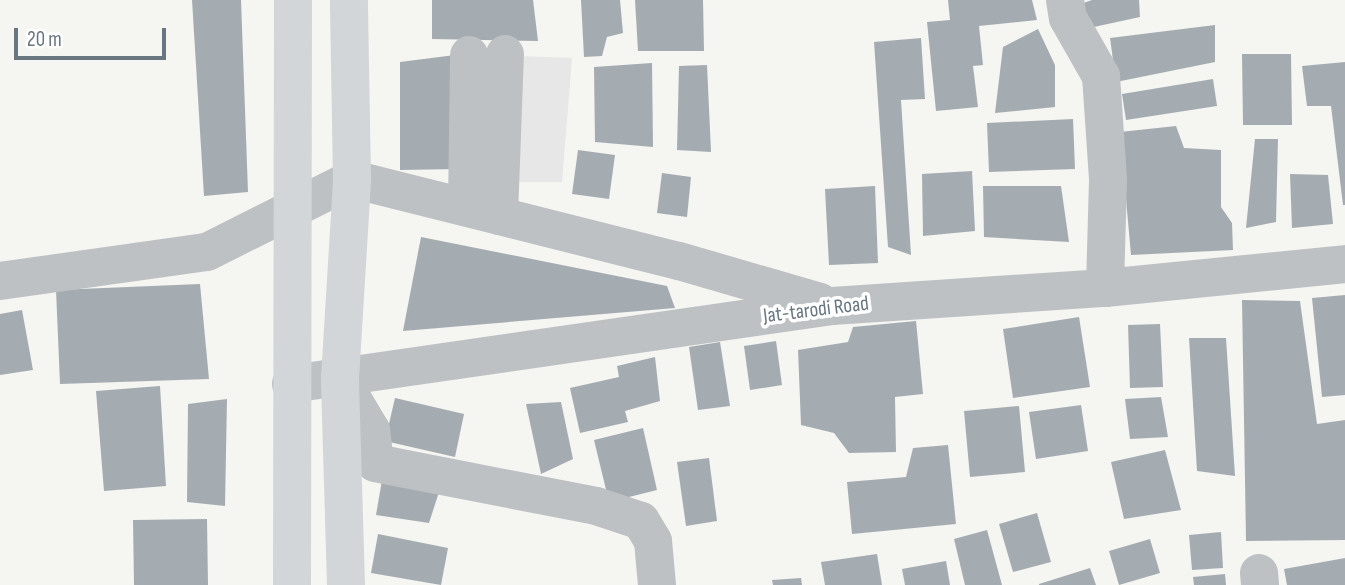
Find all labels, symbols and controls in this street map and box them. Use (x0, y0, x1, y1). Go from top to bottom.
scale bar (18, 14, 170, 58)
text: 20 m (27, 27, 62, 52)
street label: Jat-tarodi Road (762, 291, 870, 329)

